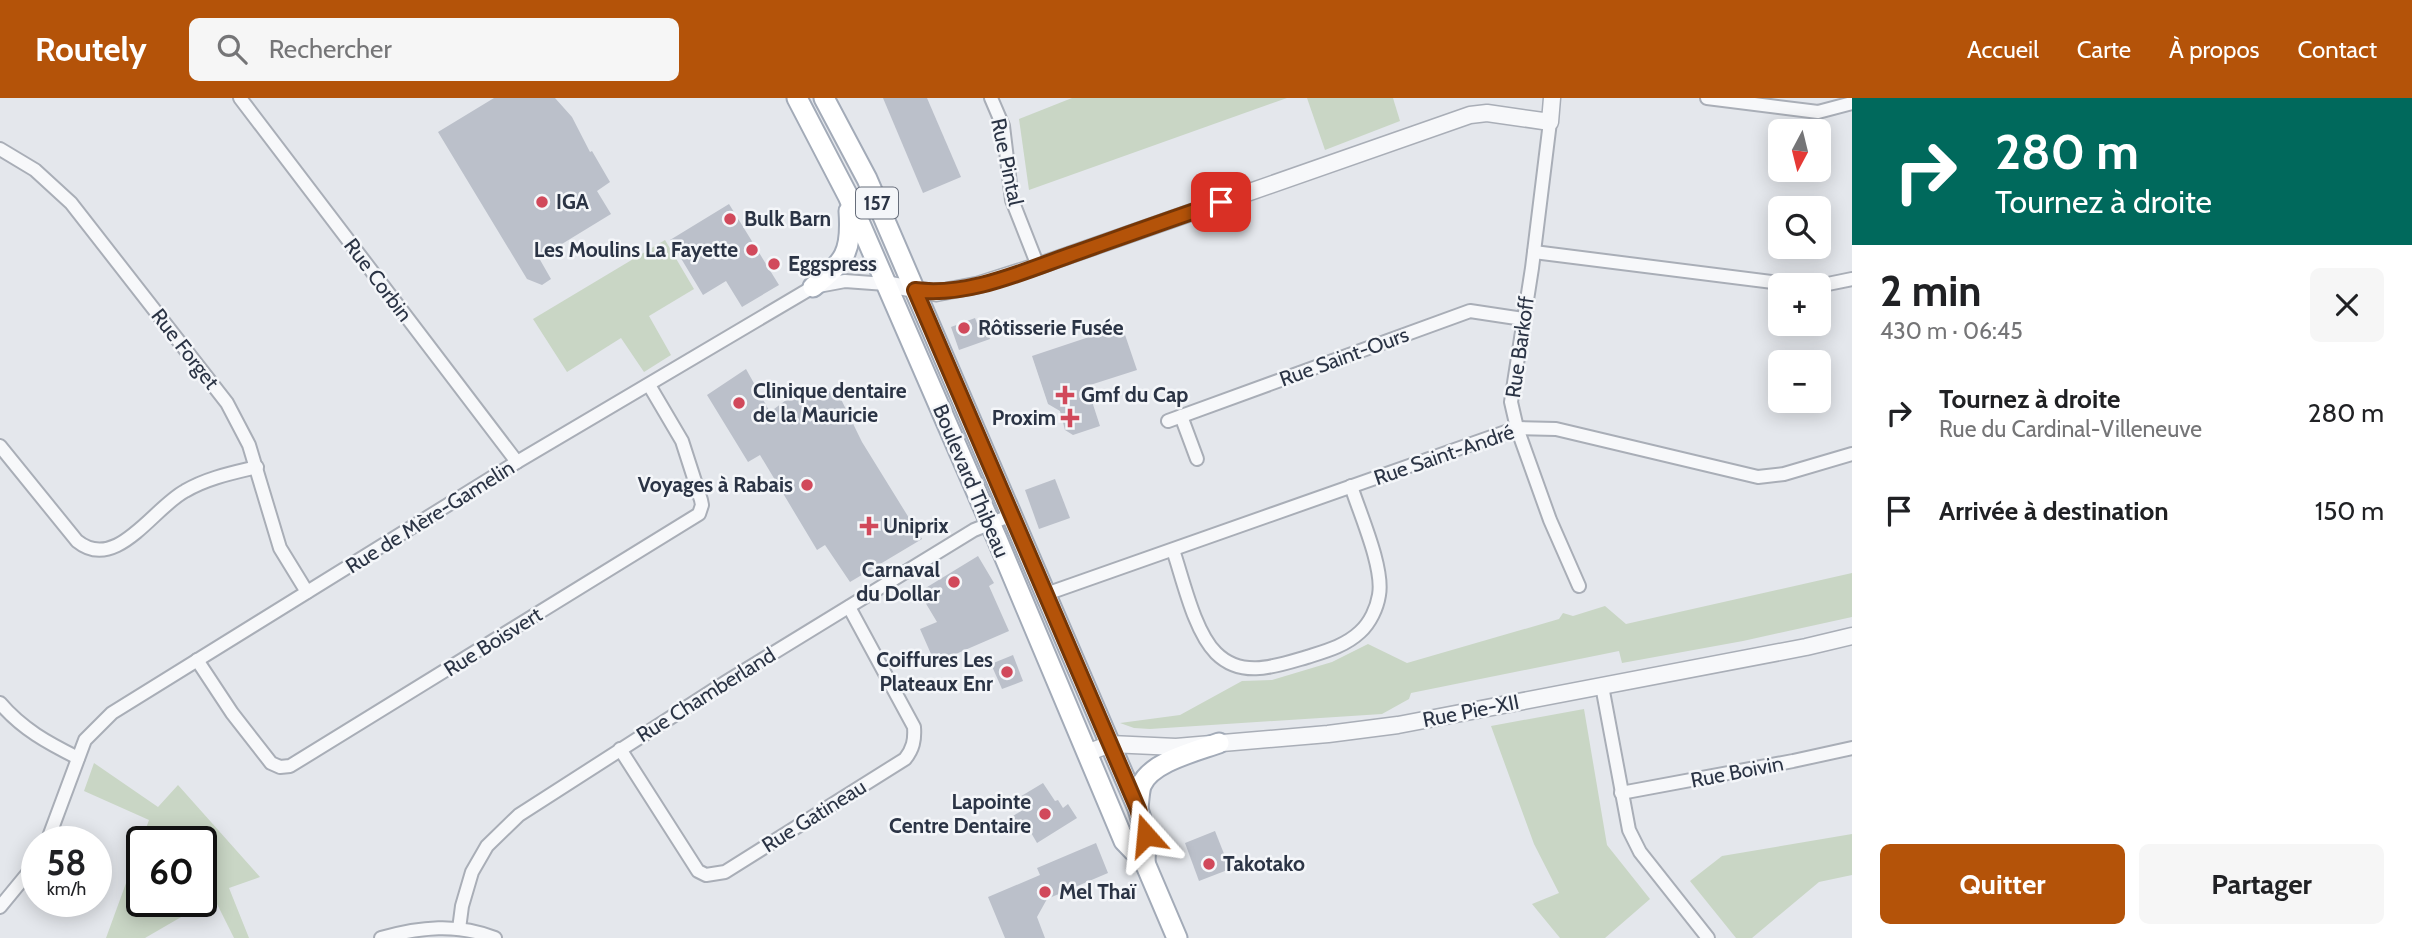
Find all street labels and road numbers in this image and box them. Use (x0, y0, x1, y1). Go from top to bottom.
street label: Rue Pintal (986, 116, 1029, 208)
road number: 157 (856, 188, 898, 218)
street label: Rue Corbin (339, 233, 418, 326)
street label: Rue Barkoff (1500, 294, 1539, 399)
street label: Rue Forget (146, 303, 225, 394)
street label: Rue Saint-Ours (1276, 321, 1412, 391)
street label: Boulevard Thibeau (928, 400, 1015, 561)
street label: Rue Saint-André (1370, 419, 1517, 490)
street label: Rue de Mère-Gamelin (341, 455, 519, 579)
street label: Rue Boisvert (439, 602, 546, 682)
street label: Rue Chamberland (632, 642, 780, 747)
street label: Rue Pie-XII (1421, 689, 1521, 732)
street label: Rue Boivin (1688, 750, 1785, 793)
street label: Rue Gatineau (757, 774, 870, 857)

